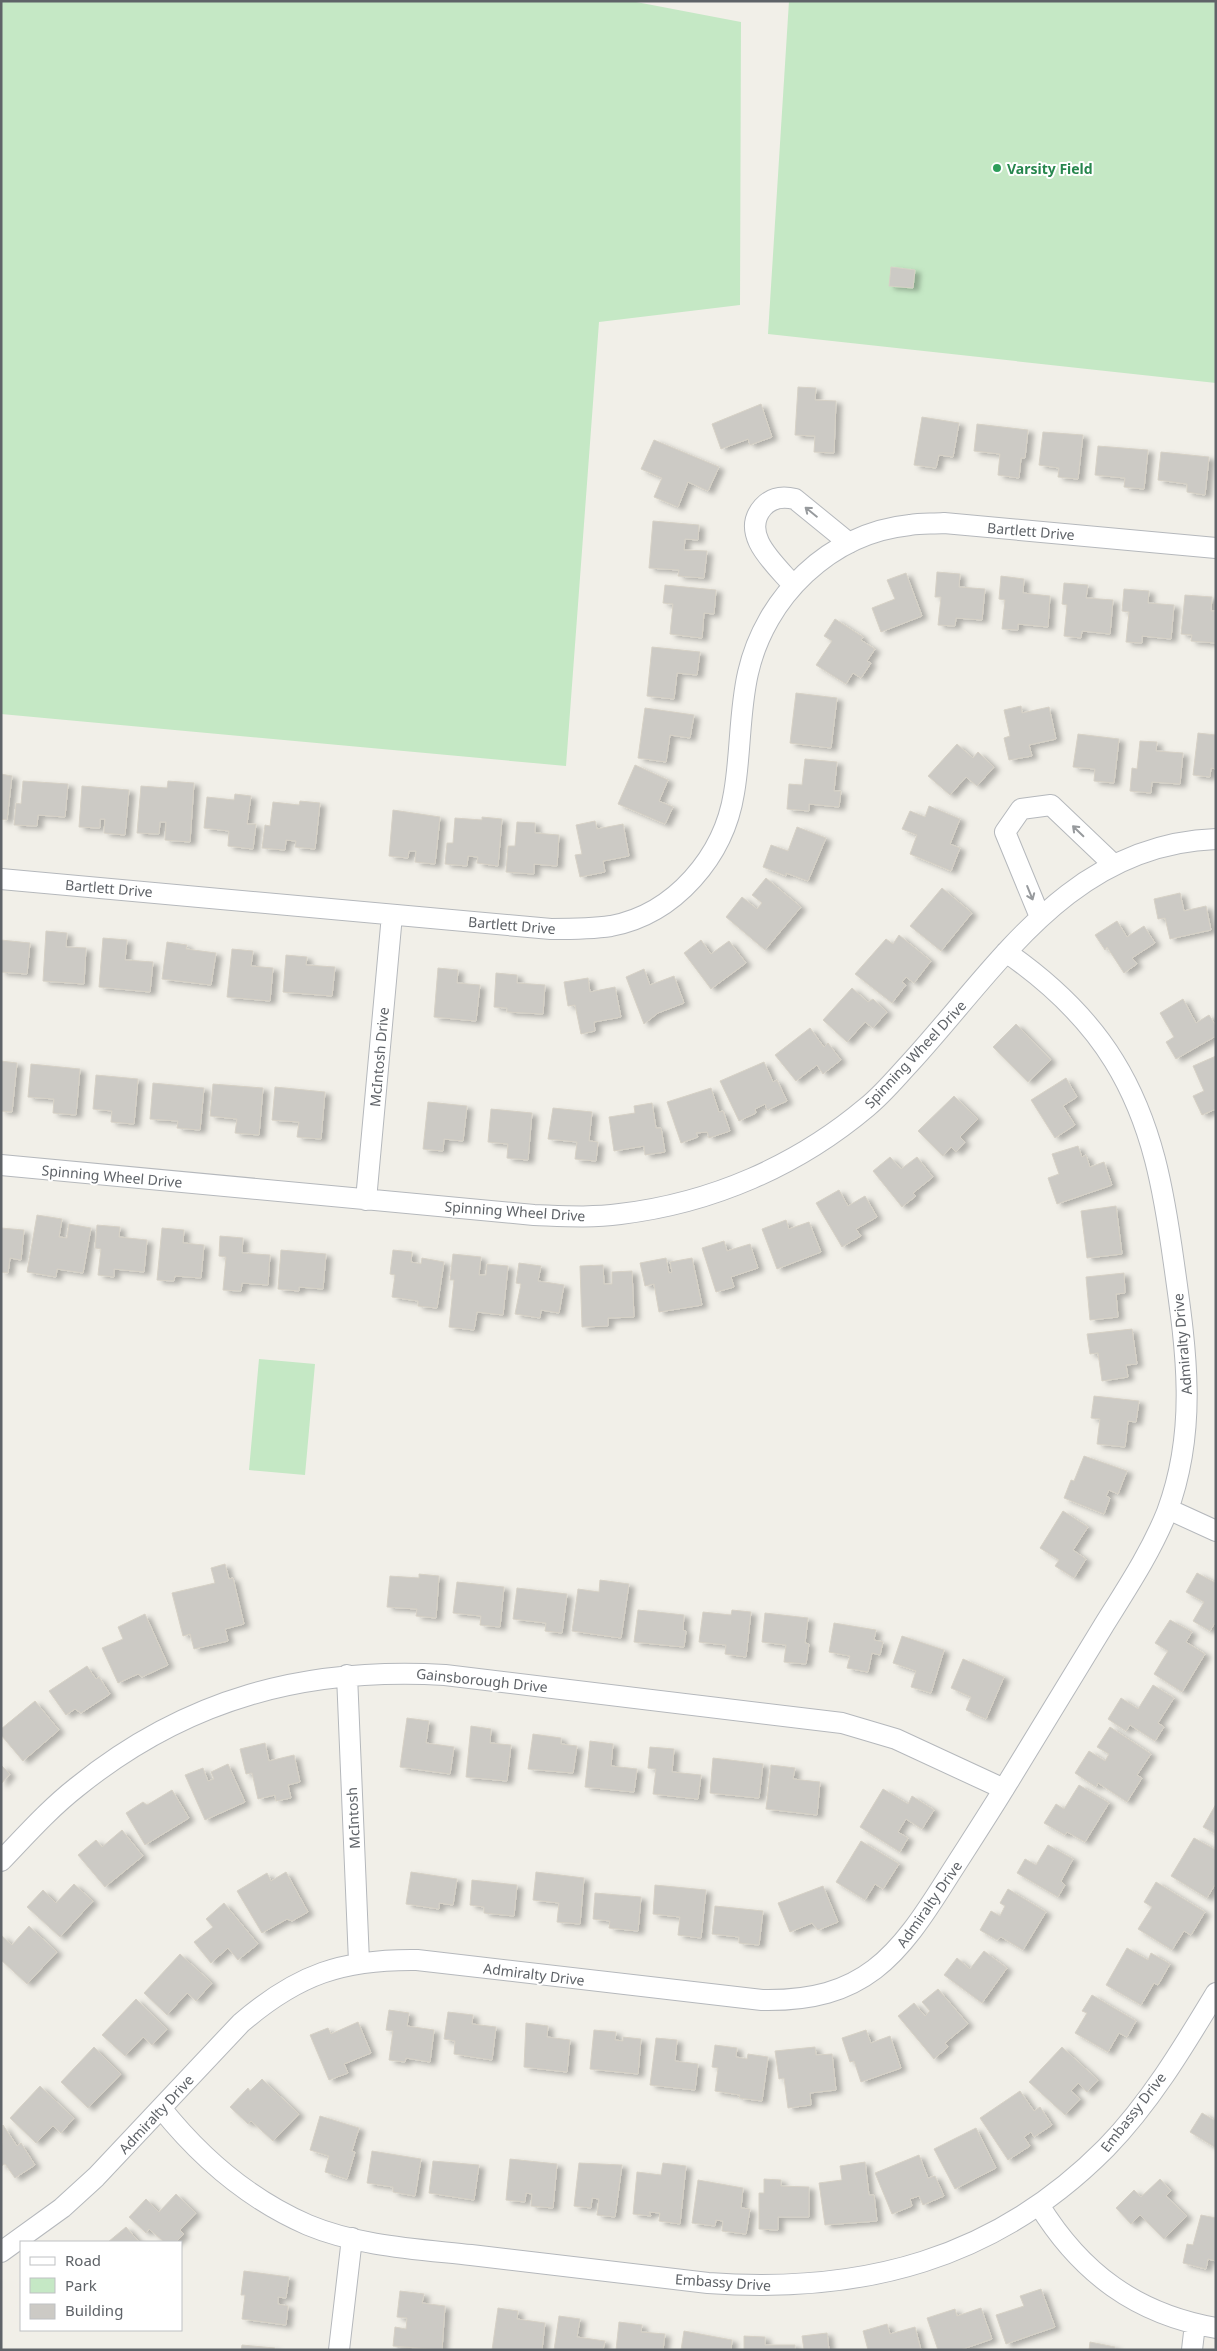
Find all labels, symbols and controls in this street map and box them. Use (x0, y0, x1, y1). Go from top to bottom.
place label: Varsity Field (1007, 159, 1093, 178)
marker: Varsity Field (991, 162, 1003, 174)
one-way arrow (805, 506, 818, 517)
street label: Bartlett Drive (987, 518, 1076, 544)
one-way arrow (1072, 825, 1085, 837)
street label: Bartlett Drive (65, 875, 154, 901)
one-way arrow (1026, 885, 1035, 901)
street label: Bartlett Drive (468, 912, 557, 938)
street label: Spinning Wheel Drive (860, 996, 970, 1112)
street label: McIntosh Drive (365, 1006, 393, 1108)
street label: Spinning Wheel Drive (41, 1160, 183, 1192)
street label: Spinning Wheel Drive (444, 1197, 586, 1225)
street label: Admiralty Drive (1168, 1292, 1196, 1395)
street label: Gainsborough Drive (415, 1664, 549, 1696)
street label: McIntosh (342, 1787, 364, 1849)
street label: Admiralty Drive (892, 1857, 966, 1951)
street label: Admiralty Drive (482, 1958, 586, 1990)
street label: Embassy Drive (1096, 2068, 1170, 2156)
street label: Admiralty Drive (114, 2070, 198, 2158)
legend (20, 2241, 182, 2331)
text: Road (65, 2250, 101, 2270)
street label: Embassy Drive (674, 2269, 772, 2295)
text: Park (65, 2275, 97, 2295)
text: Building (65, 2300, 123, 2320)

